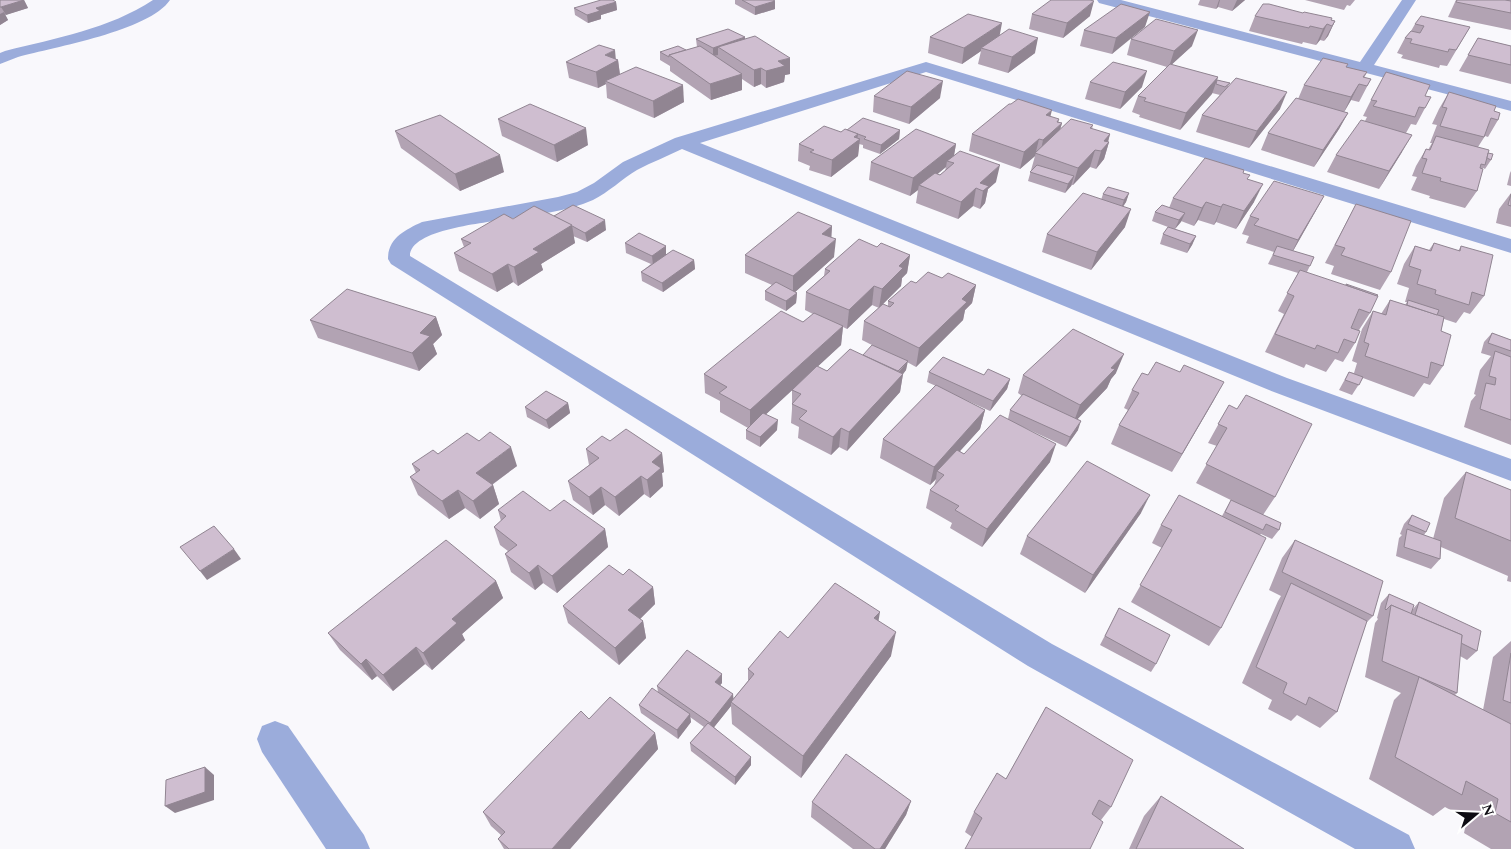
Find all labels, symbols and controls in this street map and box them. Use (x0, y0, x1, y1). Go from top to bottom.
north arrow (1451, 789, 1501, 839)
text: N (1476, 801, 1500, 819)

